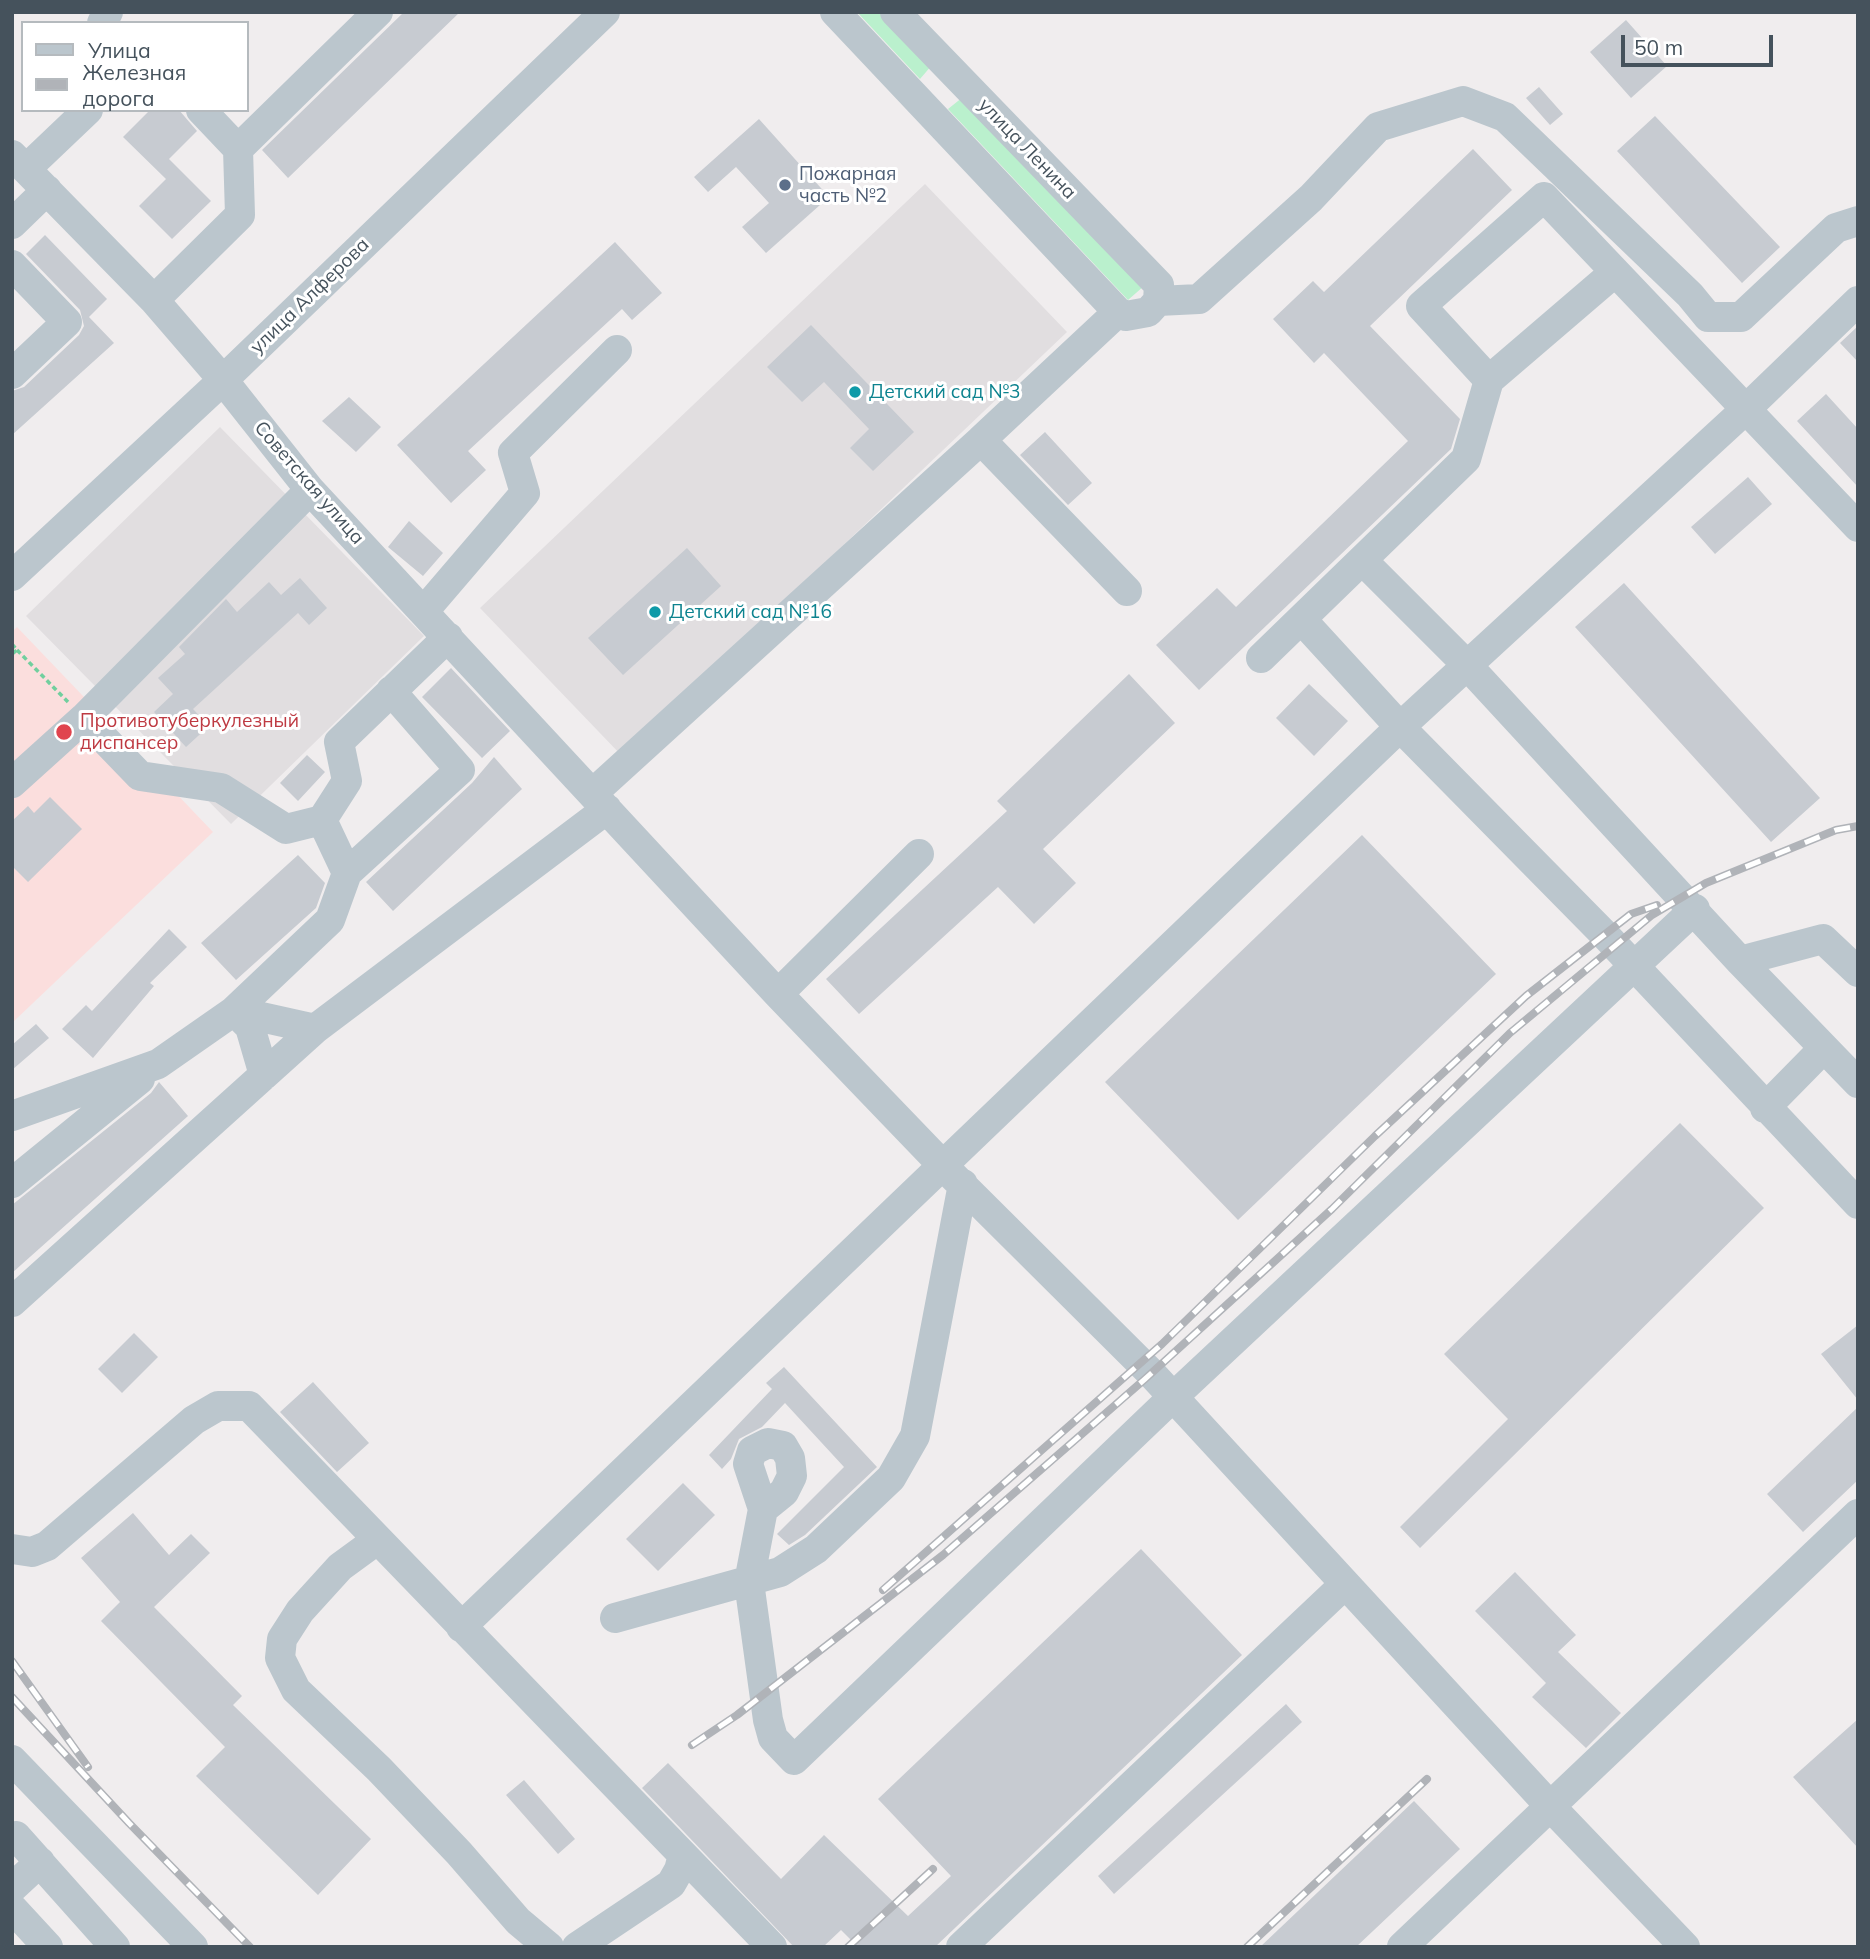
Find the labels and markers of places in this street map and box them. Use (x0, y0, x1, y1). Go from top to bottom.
place label: Пожарная часть №2 (799, 163, 896, 207)
marker: Пожарная часть №2 (777, 177, 793, 193)
place label: Детский сад №3 (869, 381, 1020, 403)
marker: Детский сад №3 (847, 384, 863, 400)
place label: Детский сад №16 (669, 601, 832, 623)
marker: Детский сад №16 (647, 604, 663, 620)
place label: Противотуберкулезный диспансер (80, 710, 299, 754)
marker: Противотуберкулезный диспансер (54, 722, 74, 742)

